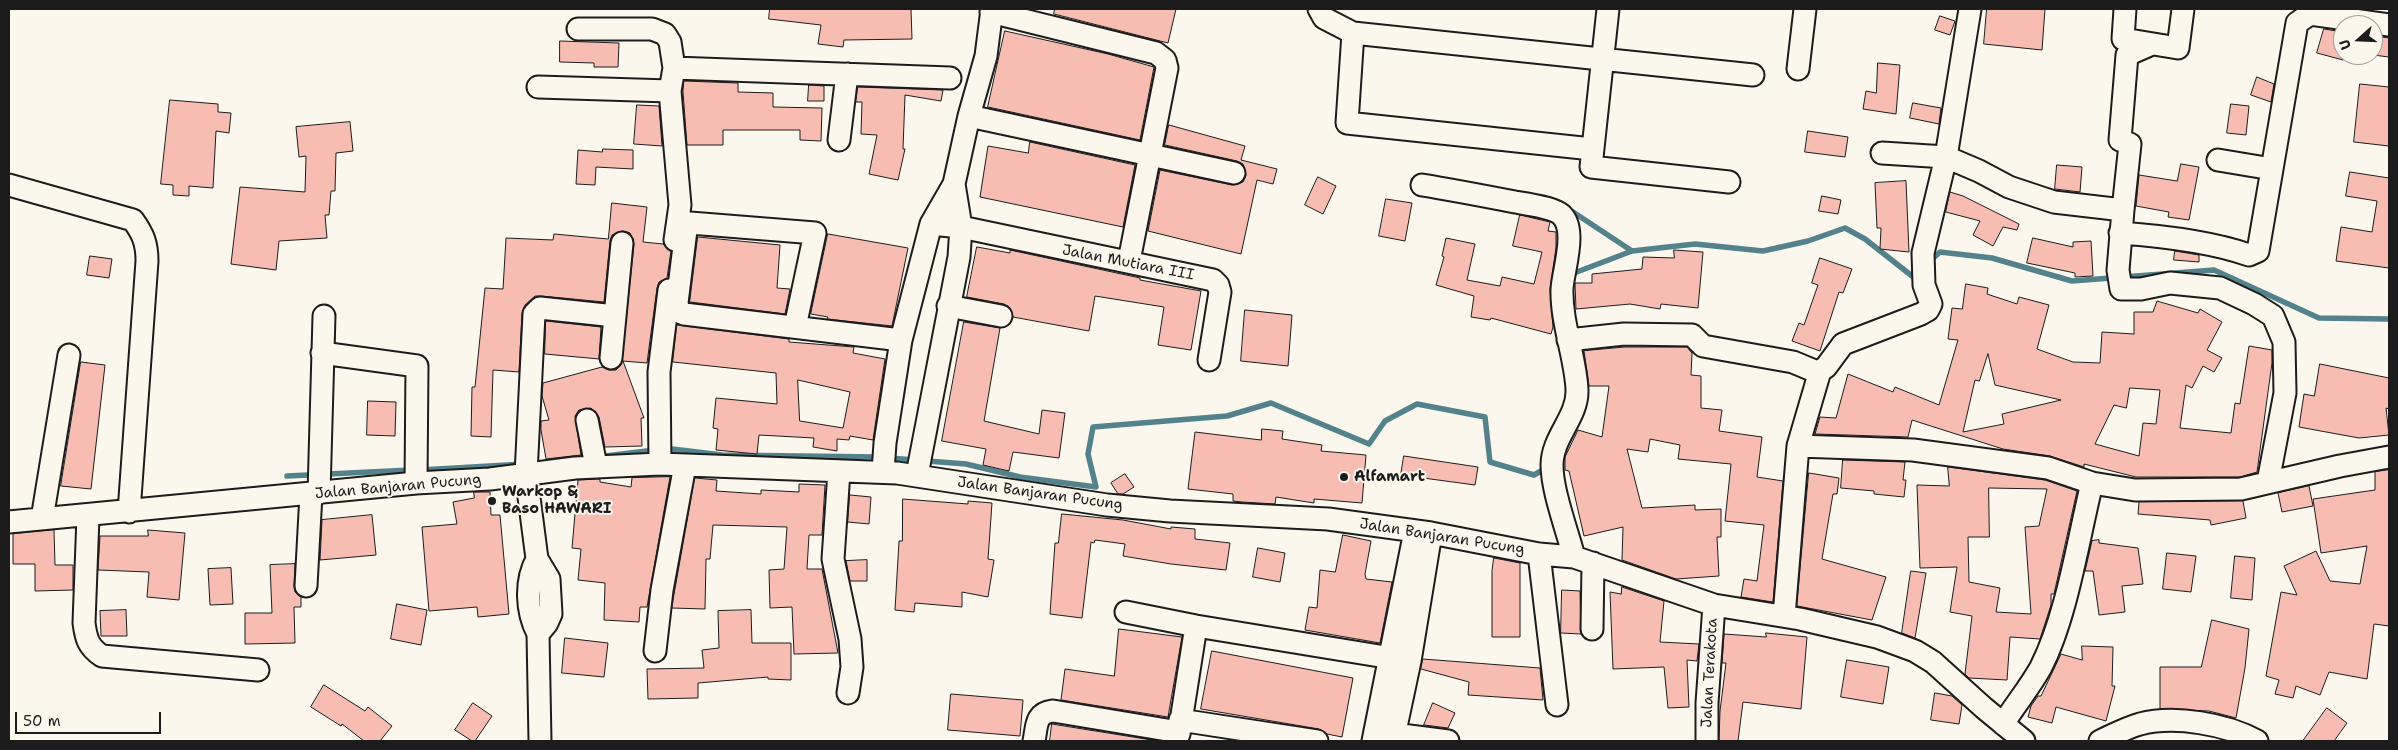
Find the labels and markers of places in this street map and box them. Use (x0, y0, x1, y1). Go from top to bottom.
place label: Alfamart (1354, 468, 1425, 486)
marker: Alfamart (1338, 471, 1350, 483)
place label: Warkop & Baso HAWARI (502, 483, 612, 518)
marker: Warkop & Baso HAWARI (486, 495, 498, 507)

